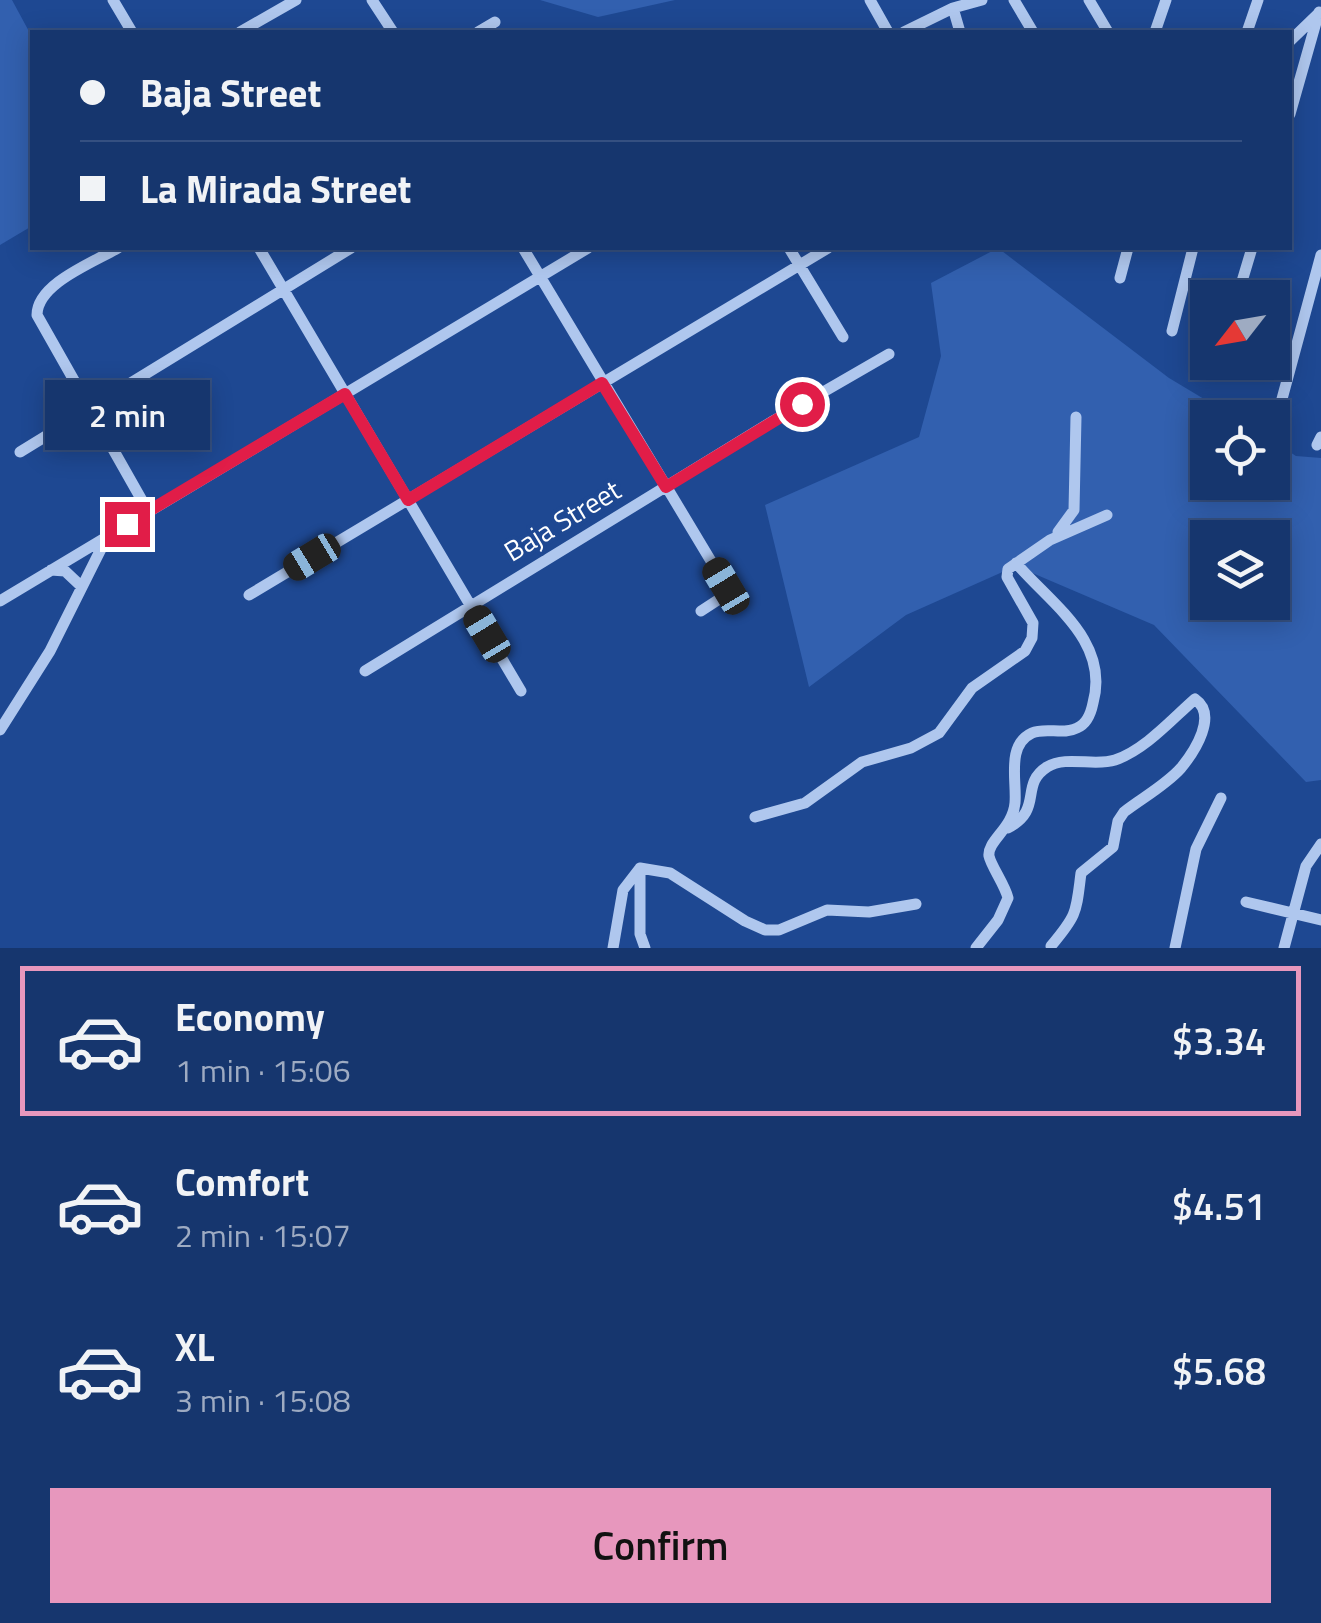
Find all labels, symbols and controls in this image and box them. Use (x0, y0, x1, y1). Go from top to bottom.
text: Baja Street (140, 64, 321, 122)
text: La Mirada Street (140, 160, 411, 218)
north arrow (1190, 280, 1290, 380)
map controls (1190, 280, 1290, 620)
callout: 2 min (44, 379, 210, 449)
route start (780, 382, 825, 427)
text: 2 min (89, 391, 166, 439)
button: locate (1190, 400, 1290, 500)
street label: Baja Street (495, 468, 629, 572)
route end (105, 502, 150, 547)
button: layers (1190, 520, 1290, 620)
car (279, 529, 345, 585)
car (698, 553, 754, 619)
car (459, 601, 515, 667)
text: Economy (175, 988, 325, 1046)
icon: car (55, 996, 145, 1086)
text: $3.34 (1172, 1012, 1266, 1070)
text: 1 min · 15:06 (175, 1046, 351, 1094)
text: Comfort (175, 1153, 309, 1211)
icon: car (55, 1161, 145, 1251)
text: $4.51 (1172, 1177, 1266, 1235)
text: 2 min · 15:07 (175, 1211, 351, 1259)
text: XL (175, 1318, 215, 1376)
icon: car (55, 1326, 145, 1416)
text: $5.68 (1172, 1342, 1266, 1400)
text: 3 min · 15:08 (175, 1376, 351, 1424)
button: Confirm (50, 1488, 1271, 1603)

